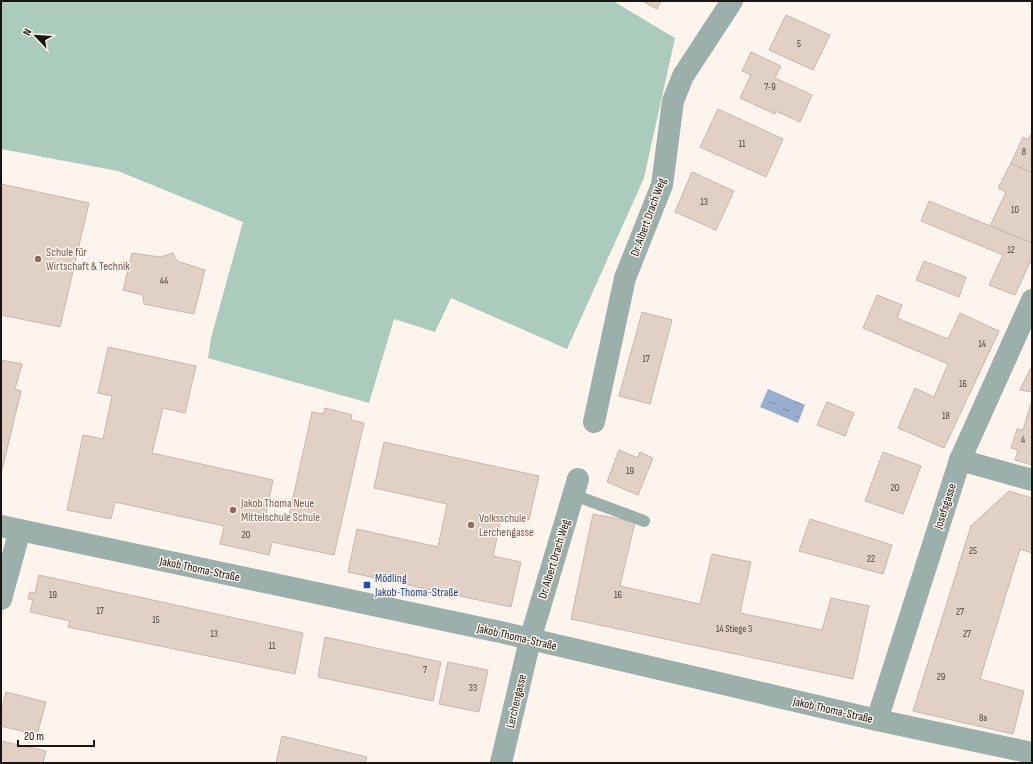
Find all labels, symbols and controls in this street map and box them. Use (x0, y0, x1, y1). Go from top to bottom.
north arrow (16, 16, 56, 56)
text: N (20, 26, 35, 37)
house number: 5 (797, 38, 801, 50)
house number: 7-9 (764, 81, 776, 93)
house number: 11 (739, 138, 746, 150)
house number: 8 (1022, 146, 1026, 158)
street label: Dr. Albert Drach Weg (627, 176, 670, 258)
house number: 13 (700, 196, 708, 208)
house number: 10 (1011, 204, 1019, 216)
house number: 12 (1007, 244, 1015, 256)
place label: Schule für Wirtschaft & Technik (46, 245, 130, 274)
marker: Schule für Wirtschaft & Technik (33, 254, 43, 264)
house number: 44 (160, 275, 168, 287)
house number: 14 (978, 338, 986, 350)
house number: 17 (642, 353, 650, 365)
house number: 16 (959, 378, 967, 390)
house number: 18 (942, 410, 950, 422)
house number: 4 (1021, 434, 1025, 446)
house number: 19 (626, 465, 634, 477)
street label: Josefsgasse (931, 481, 960, 532)
house number: 20 (891, 482, 899, 494)
place label: Jakob Thoma Neue Mittelschule Schule (240, 496, 320, 525)
marker: Jakob Thoma Neue Mittelschule Schule (228, 505, 238, 515)
place label: Volksschule Lerchengasse (479, 511, 534, 540)
street label: Dr. Albert Drach Weg (535, 517, 574, 601)
marker: Volksschule Lerchengasse (466, 520, 476, 530)
house number: 20 (242, 529, 250, 541)
house number: 25 (969, 545, 977, 557)
street label: Jakob Thoma-Straße (158, 553, 241, 585)
house number: 22 (867, 553, 875, 565)
place label: Mödling Jakob-Thoma-Straße (374, 571, 459, 600)
marker: Mödling Jakob-Thoma-Straße (362, 580, 372, 590)
house number: 19 (49, 589, 57, 601)
house number: 16 (614, 589, 622, 601)
house number: 17 (96, 605, 104, 617)
house number: 27 (956, 606, 964, 618)
house number: 15 (152, 614, 160, 626)
street label: Jakob Thoma-Straße (475, 621, 558, 654)
house number: 14 Stiege 3 (716, 623, 752, 635)
house number: 13 (210, 628, 218, 640)
house number: 27 (963, 628, 971, 640)
house number: 11 (269, 640, 276, 652)
house number: 7 (423, 664, 427, 676)
house number: 29 (937, 671, 945, 683)
street label: Lerchengasse (503, 673, 530, 730)
house number: 33 (469, 682, 477, 694)
street label: Jakob Thoma-Straße (791, 694, 874, 727)
house number: 8a (979, 712, 987, 724)
scale bar (18, 722, 94, 748)
text: 20 m (24, 729, 44, 744)

